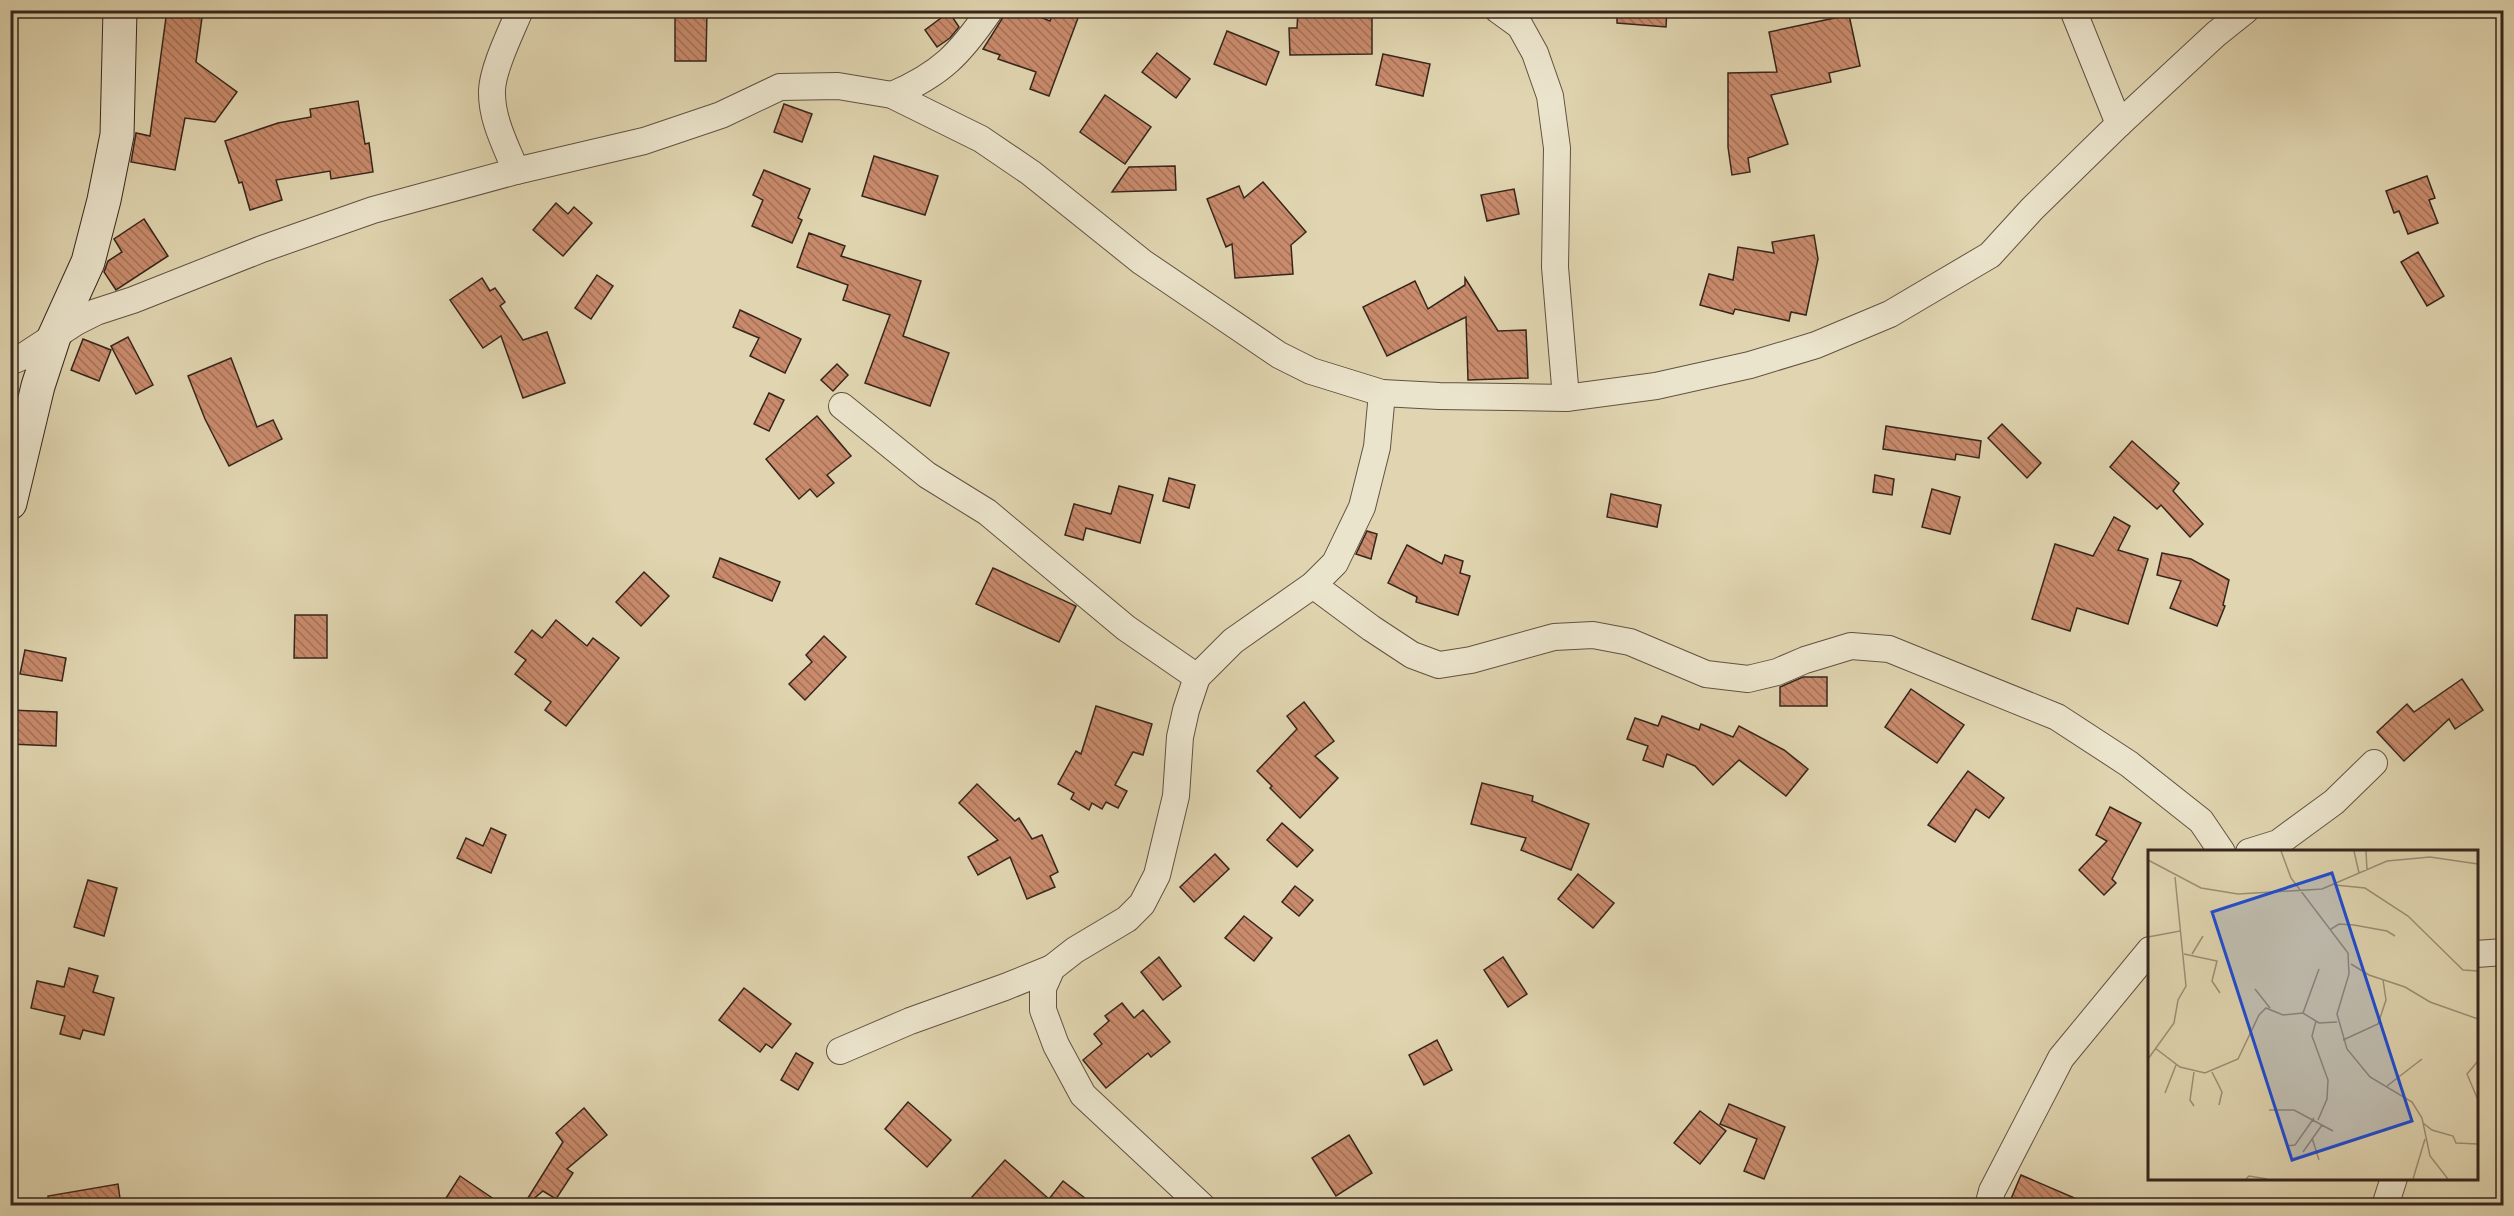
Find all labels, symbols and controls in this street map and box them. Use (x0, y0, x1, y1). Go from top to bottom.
inset map (2148, 850, 2478, 1180)

